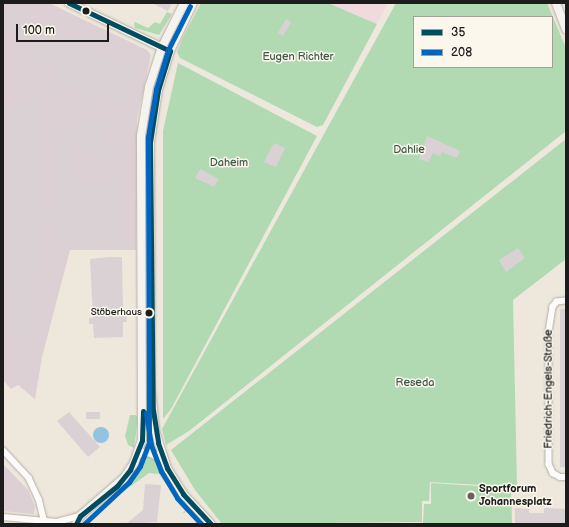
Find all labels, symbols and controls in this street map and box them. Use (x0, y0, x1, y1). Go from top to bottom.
unlabelled marker (81, 6, 91, 16)
scale bar (18, 16, 111, 42)
legend (413, 16, 553, 68)
text: 100 m (23, 23, 55, 38)
text: 35 (451, 25, 465, 40)
text: 208 (451, 45, 472, 60)
park label: Eugen Richter (262, 50, 334, 64)
park label: Dahlie (393, 143, 425, 157)
park label: Daheim (210, 156, 248, 170)
place label: Stöberhaus (91, 307, 142, 319)
marker: Stöberhaus (144, 308, 154, 318)
street label: Friedrich-Engels-Straße (542, 329, 556, 449)
park label: Reseda (396, 376, 434, 390)
place label: Sportforum Johannesplatz (479, 483, 552, 509)
marker: Sportforum Johannesplatz (466, 491, 476, 501)

